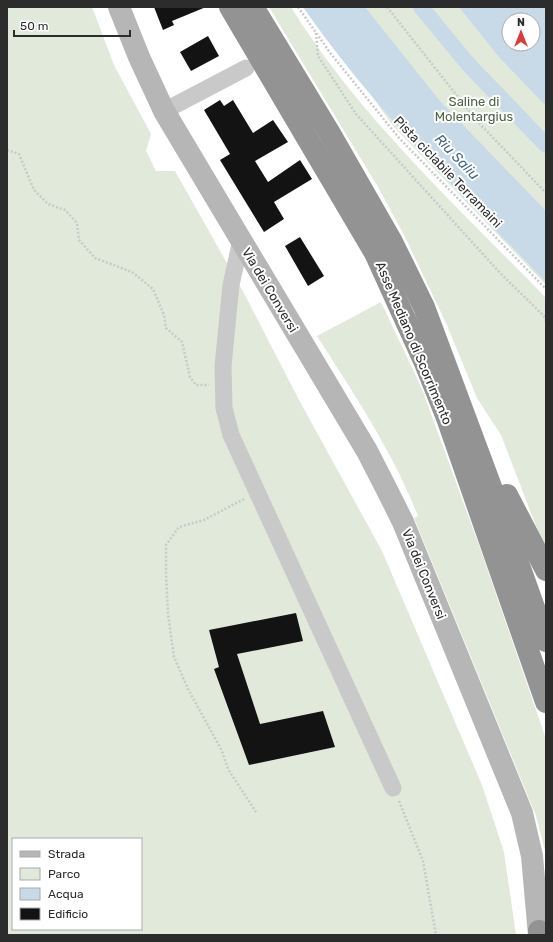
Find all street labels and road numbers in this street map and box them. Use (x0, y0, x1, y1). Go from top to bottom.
street label: Pista ciclabile Terramaini (391, 113, 505, 231)
street label: Via dei Conversi (239, 245, 301, 335)
street label: Asse Mediano di Scorrimento (373, 259, 455, 427)
street label: Via dei Conversi (399, 527, 449, 621)

